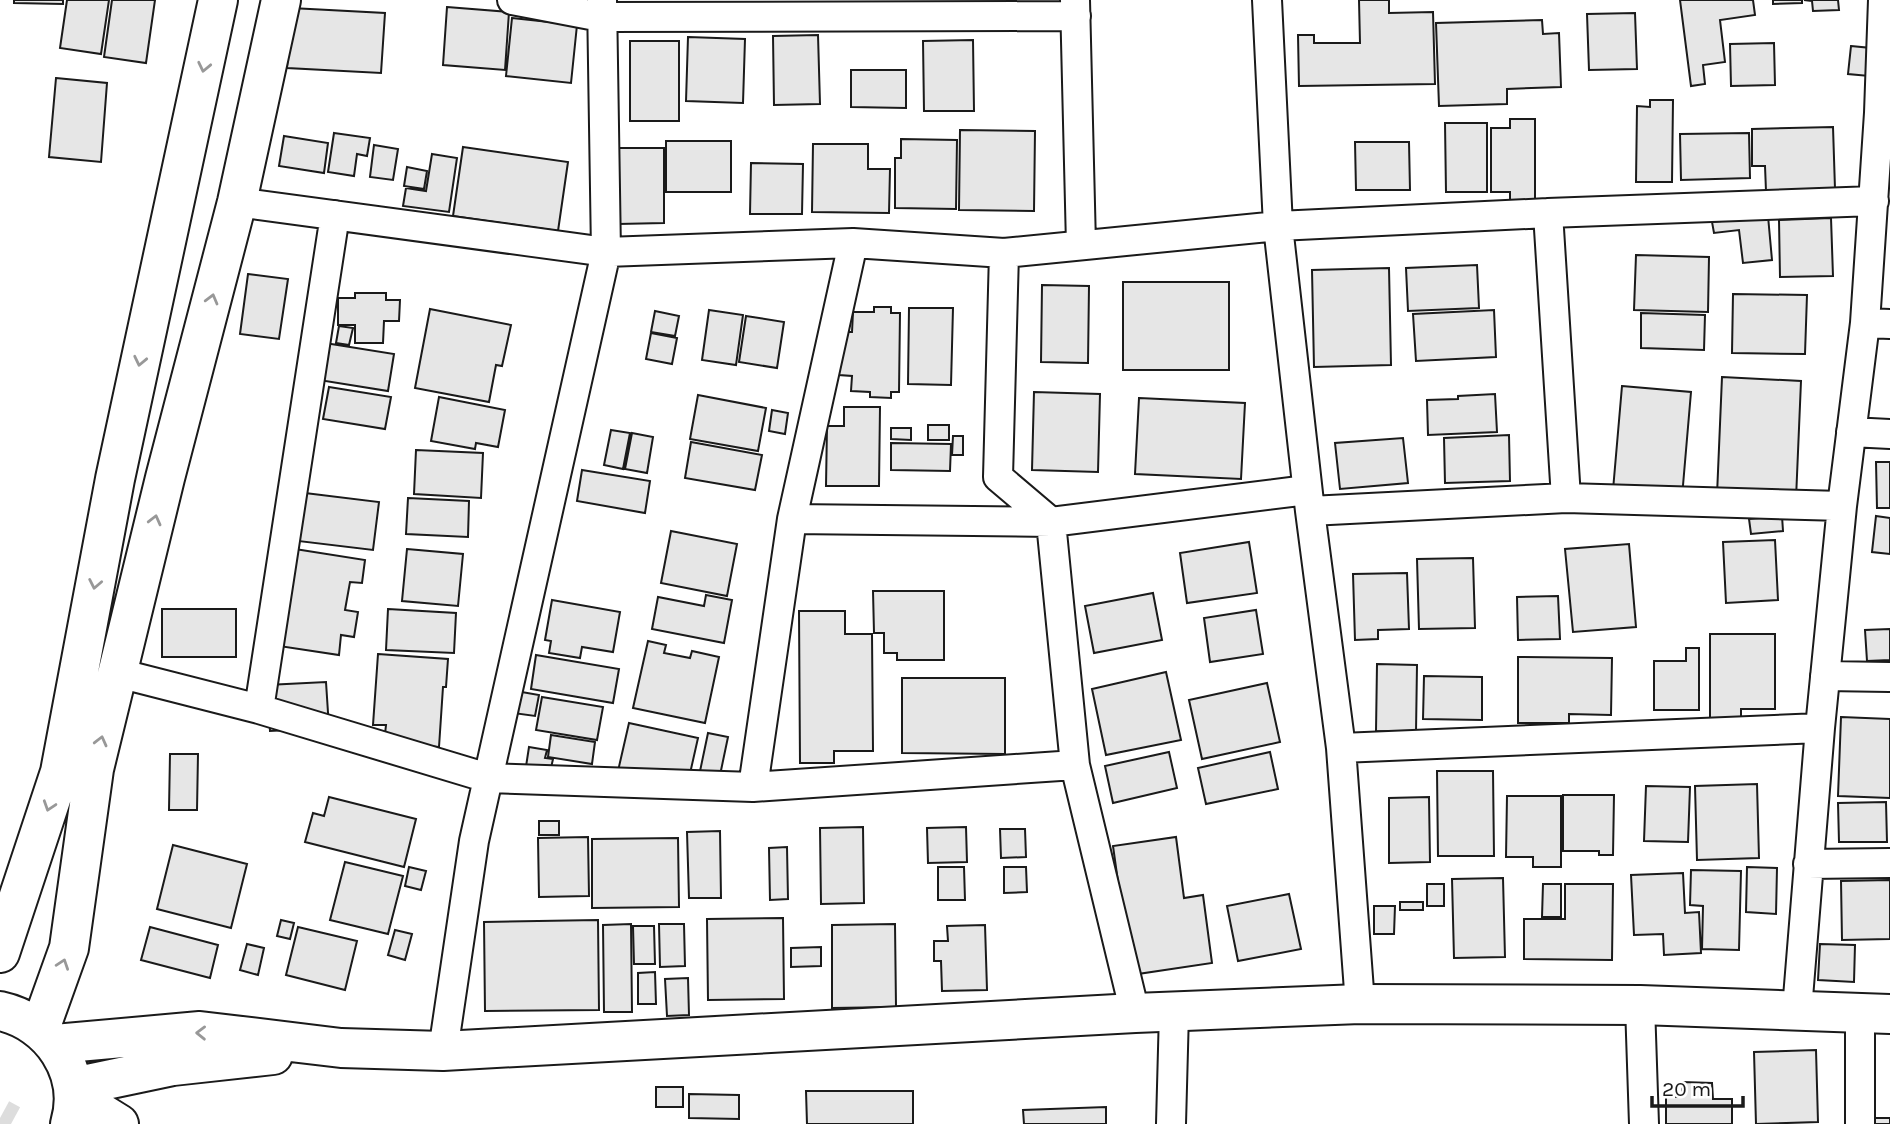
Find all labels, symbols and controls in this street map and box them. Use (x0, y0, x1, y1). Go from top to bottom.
one-way arrow (197, 61, 212, 73)
one-way arrow (203, 293, 218, 305)
one-way arrow (134, 355, 149, 367)
one-way arrow (147, 514, 161, 526)
one-way arrow (88, 578, 103, 590)
one-way arrow (93, 735, 107, 747)
one-way arrow (43, 800, 57, 812)
one-way arrow (55, 959, 69, 971)
one-way arrow (195, 1025, 205, 1041)
scale bar (1652, 1064, 1743, 1108)
text: 20 m (1662, 1077, 1711, 1101)

